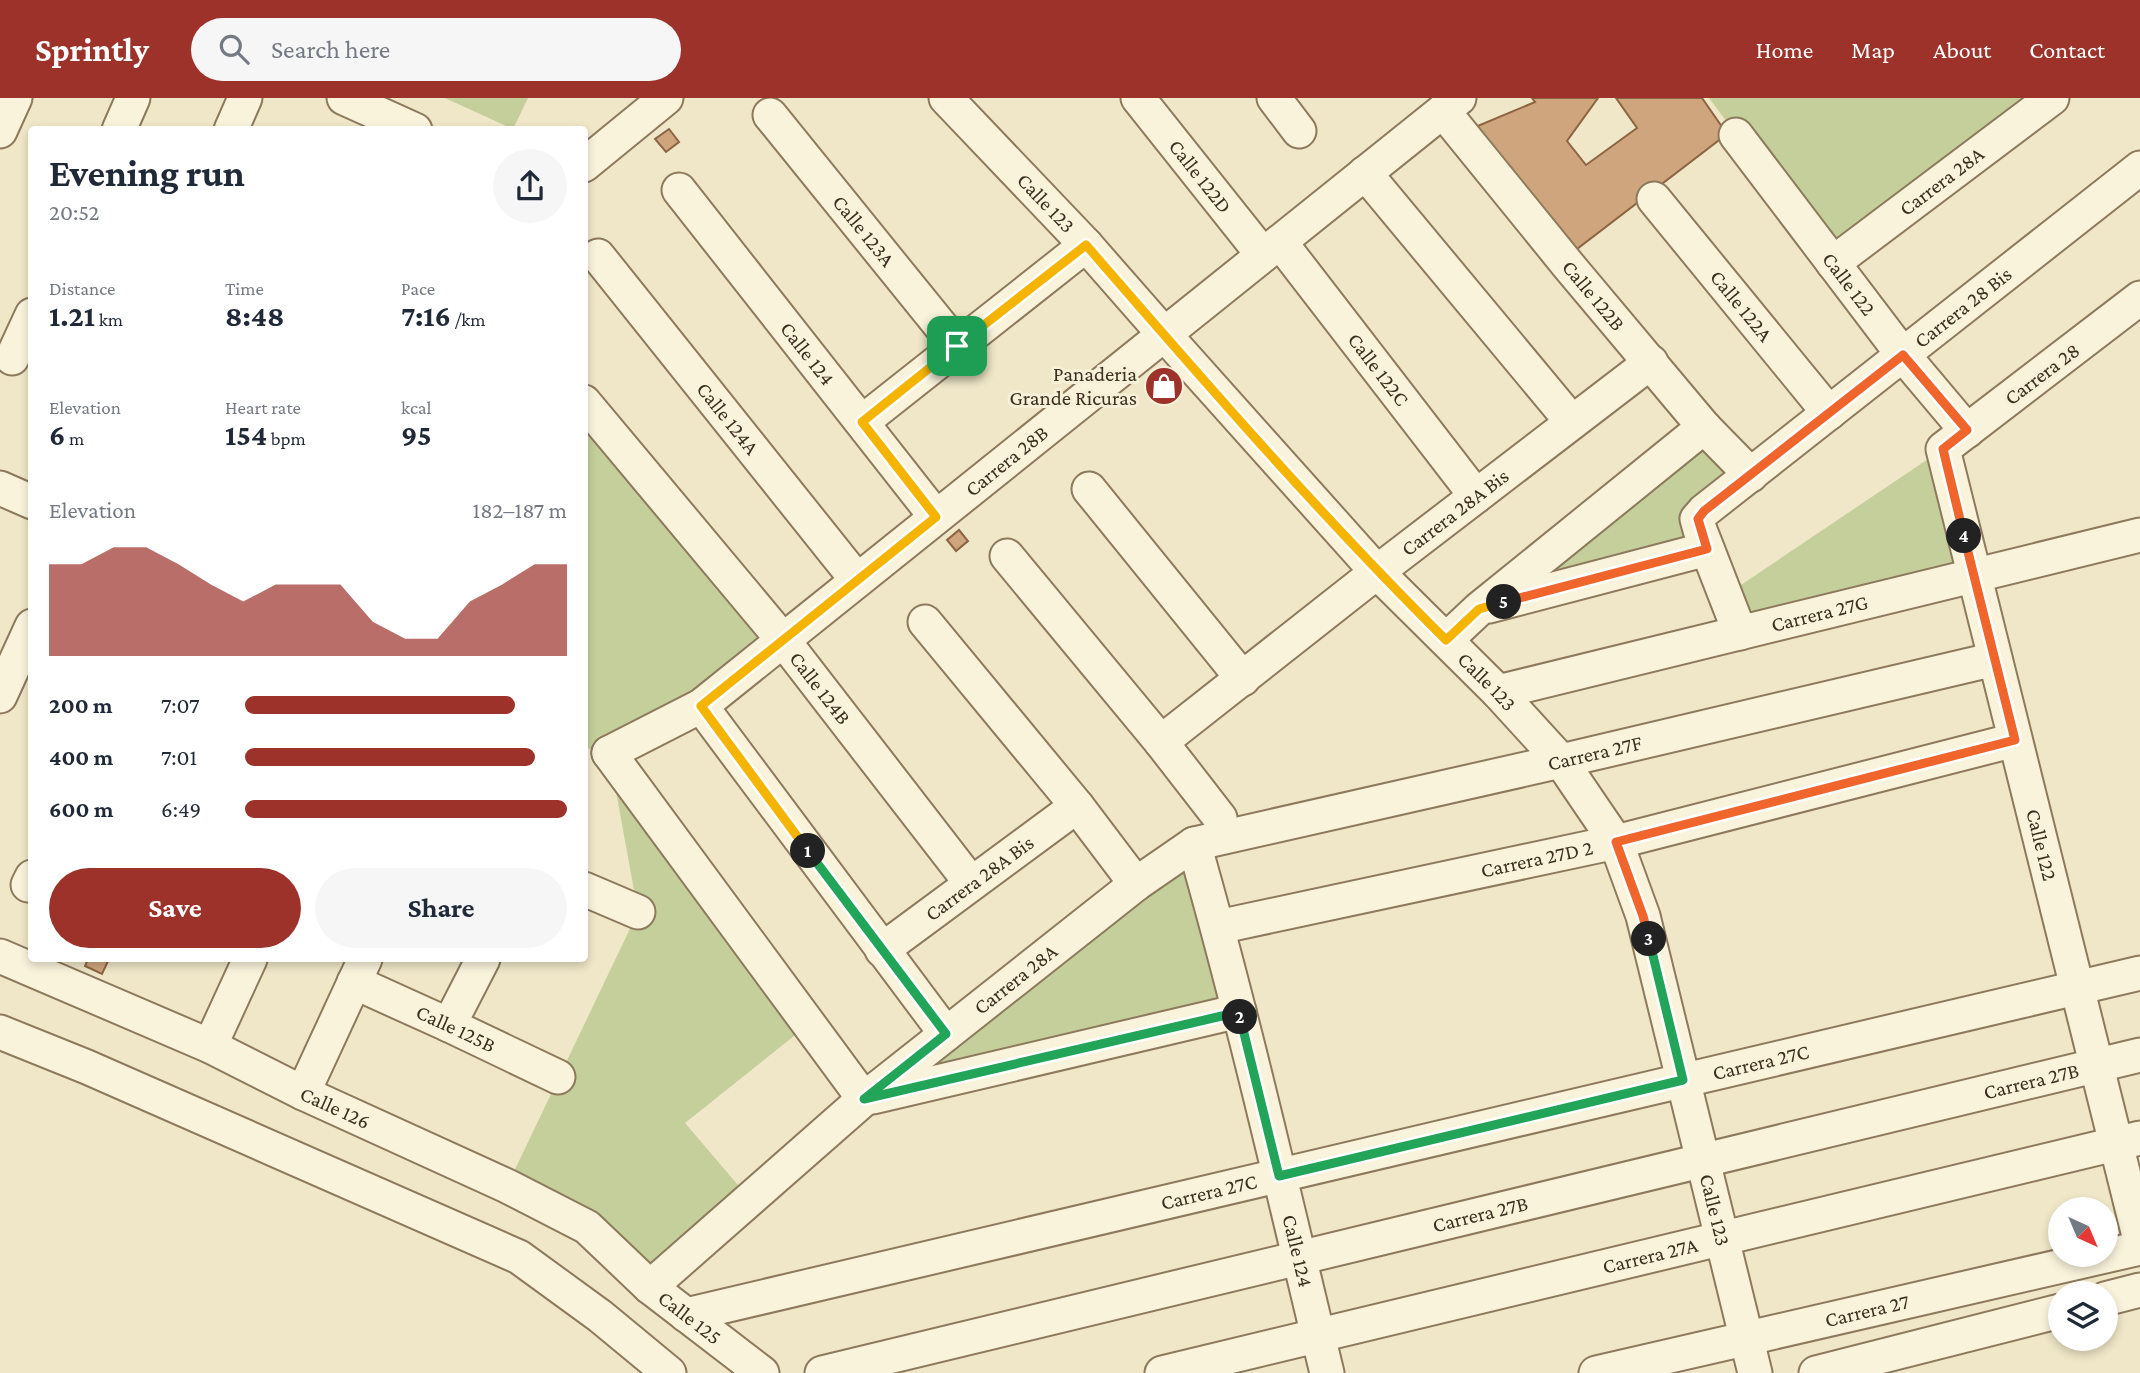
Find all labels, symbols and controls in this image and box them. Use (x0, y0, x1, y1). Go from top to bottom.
search box (191, 18, 681, 81)
icon: search (215, 30, 253, 68)
text: Sprintly (35, 31, 149, 68)
text: Search here (271, 35, 390, 64)
text: Home (1756, 36, 1813, 63)
text: Map (1851, 36, 1895, 63)
text: About (1933, 36, 1991, 63)
text: Contact (2029, 36, 2105, 63)
street label: Calle 122D (1164, 135, 1237, 218)
street label: Carrera 28A (1895, 142, 1989, 221)
button: share (493, 149, 567, 223)
text: Evening run (49, 152, 245, 194)
street label: Calle 123 (1012, 168, 1080, 238)
street label: Calle 123A (828, 190, 900, 271)
text: 20:52 (49, 199, 99, 225)
street label: Calle 122 (1817, 248, 1881, 320)
street label: Calle 122B (1557, 255, 1630, 336)
street label: Carrera 28 Bis (1910, 262, 2016, 353)
street label: Calle 122A (1705, 265, 1778, 346)
text: Distance (49, 278, 115, 299)
text: Time (225, 278, 264, 299)
text: Pace (401, 278, 435, 299)
text: 1.21 (49, 299, 95, 332)
text: 8:48 (225, 299, 284, 332)
text: 7:16 (401, 299, 451, 332)
text: km (95, 309, 123, 330)
text: /km (451, 309, 486, 330)
pin (927, 316, 987, 376)
street label: Calle 124 (775, 317, 840, 390)
icon: arrive (938, 327, 976, 365)
street label: Calle 122C (1343, 328, 1414, 411)
street label: Carrera 28 (2000, 338, 2084, 410)
place label: Panaderia Grande Ricuras (1009, 362, 1137, 410)
shop icon: Panaderia Grande Ricuras (1143, 365, 1185, 407)
street label: Calle 124A (692, 377, 764, 460)
text: Elevation (49, 397, 121, 418)
text: Heart rate (225, 397, 301, 418)
text: kcal (401, 397, 432, 418)
text: 6 (49, 418, 65, 451)
text: 154 (225, 418, 267, 451)
text: 95 (401, 418, 432, 451)
street label: Carrera 28B (960, 420, 1053, 501)
text: m (65, 428, 84, 449)
text: bpm (267, 428, 306, 449)
street label: Carrera 28A Bis (1396, 464, 1513, 561)
text: Elevation (49, 497, 136, 523)
text: 182–187 m (473, 497, 567, 523)
pin: 4 (1946, 518, 1982, 554)
text: 4 (1958, 525, 1969, 546)
pin: 5 (1486, 584, 1522, 620)
street label: Carrera 27G (1769, 590, 1870, 637)
text: 5 (1499, 591, 1508, 612)
street label: Calle 124B (785, 647, 856, 729)
street label: Calle 123 (1453, 647, 1521, 716)
text: 200 m (49, 692, 113, 718)
text: 7:07 (161, 692, 200, 718)
street label: Carrera 27F (1545, 730, 1645, 776)
text: 400 m (49, 744, 113, 770)
text: 7:01 (161, 744, 197, 770)
text: 600 m (49, 796, 113, 822)
text: 6:49 (161, 796, 201, 822)
street label: Calle 122 (2021, 806, 2062, 883)
street label: Carrera 28A Bis (920, 830, 1038, 926)
pin: 1 (790, 834, 826, 868)
street label: Carrera 27D 2 (1479, 835, 1595, 883)
text: 1 (804, 840, 811, 861)
button: Save (49, 868, 301, 948)
button: Share (315, 868, 567, 948)
pin: 3 (1632, 922, 1666, 956)
text: 3 (1644, 928, 1653, 949)
street label: Carrera 28A (969, 939, 1062, 1020)
street label: Calle 125B (413, 1000, 499, 1057)
pin: 2 (1222, 1000, 1258, 1034)
text: 2 (1235, 1006, 1244, 1027)
street label: Carrera 27C (1710, 1039, 1811, 1085)
street label: Carrera 27B (1981, 1058, 2081, 1104)
street label: Calle 126 (297, 1081, 374, 1134)
street label: Carrera 27C (1158, 1169, 1259, 1215)
street label: Calle 123 (1695, 1172, 1735, 1248)
street label: Carrera 27B (1430, 1191, 1530, 1237)
north arrow (2048, 1197, 2118, 1267)
map controls (2048, 1197, 2118, 1351)
street label: Calle 124 (1277, 1212, 1318, 1290)
street label: Carrera 27A (1600, 1233, 1700, 1279)
button: layers (2048, 1281, 2118, 1351)
street label: Calle 125 (654, 1286, 726, 1349)
street label: Carrera 27 (1822, 1289, 1912, 1332)

